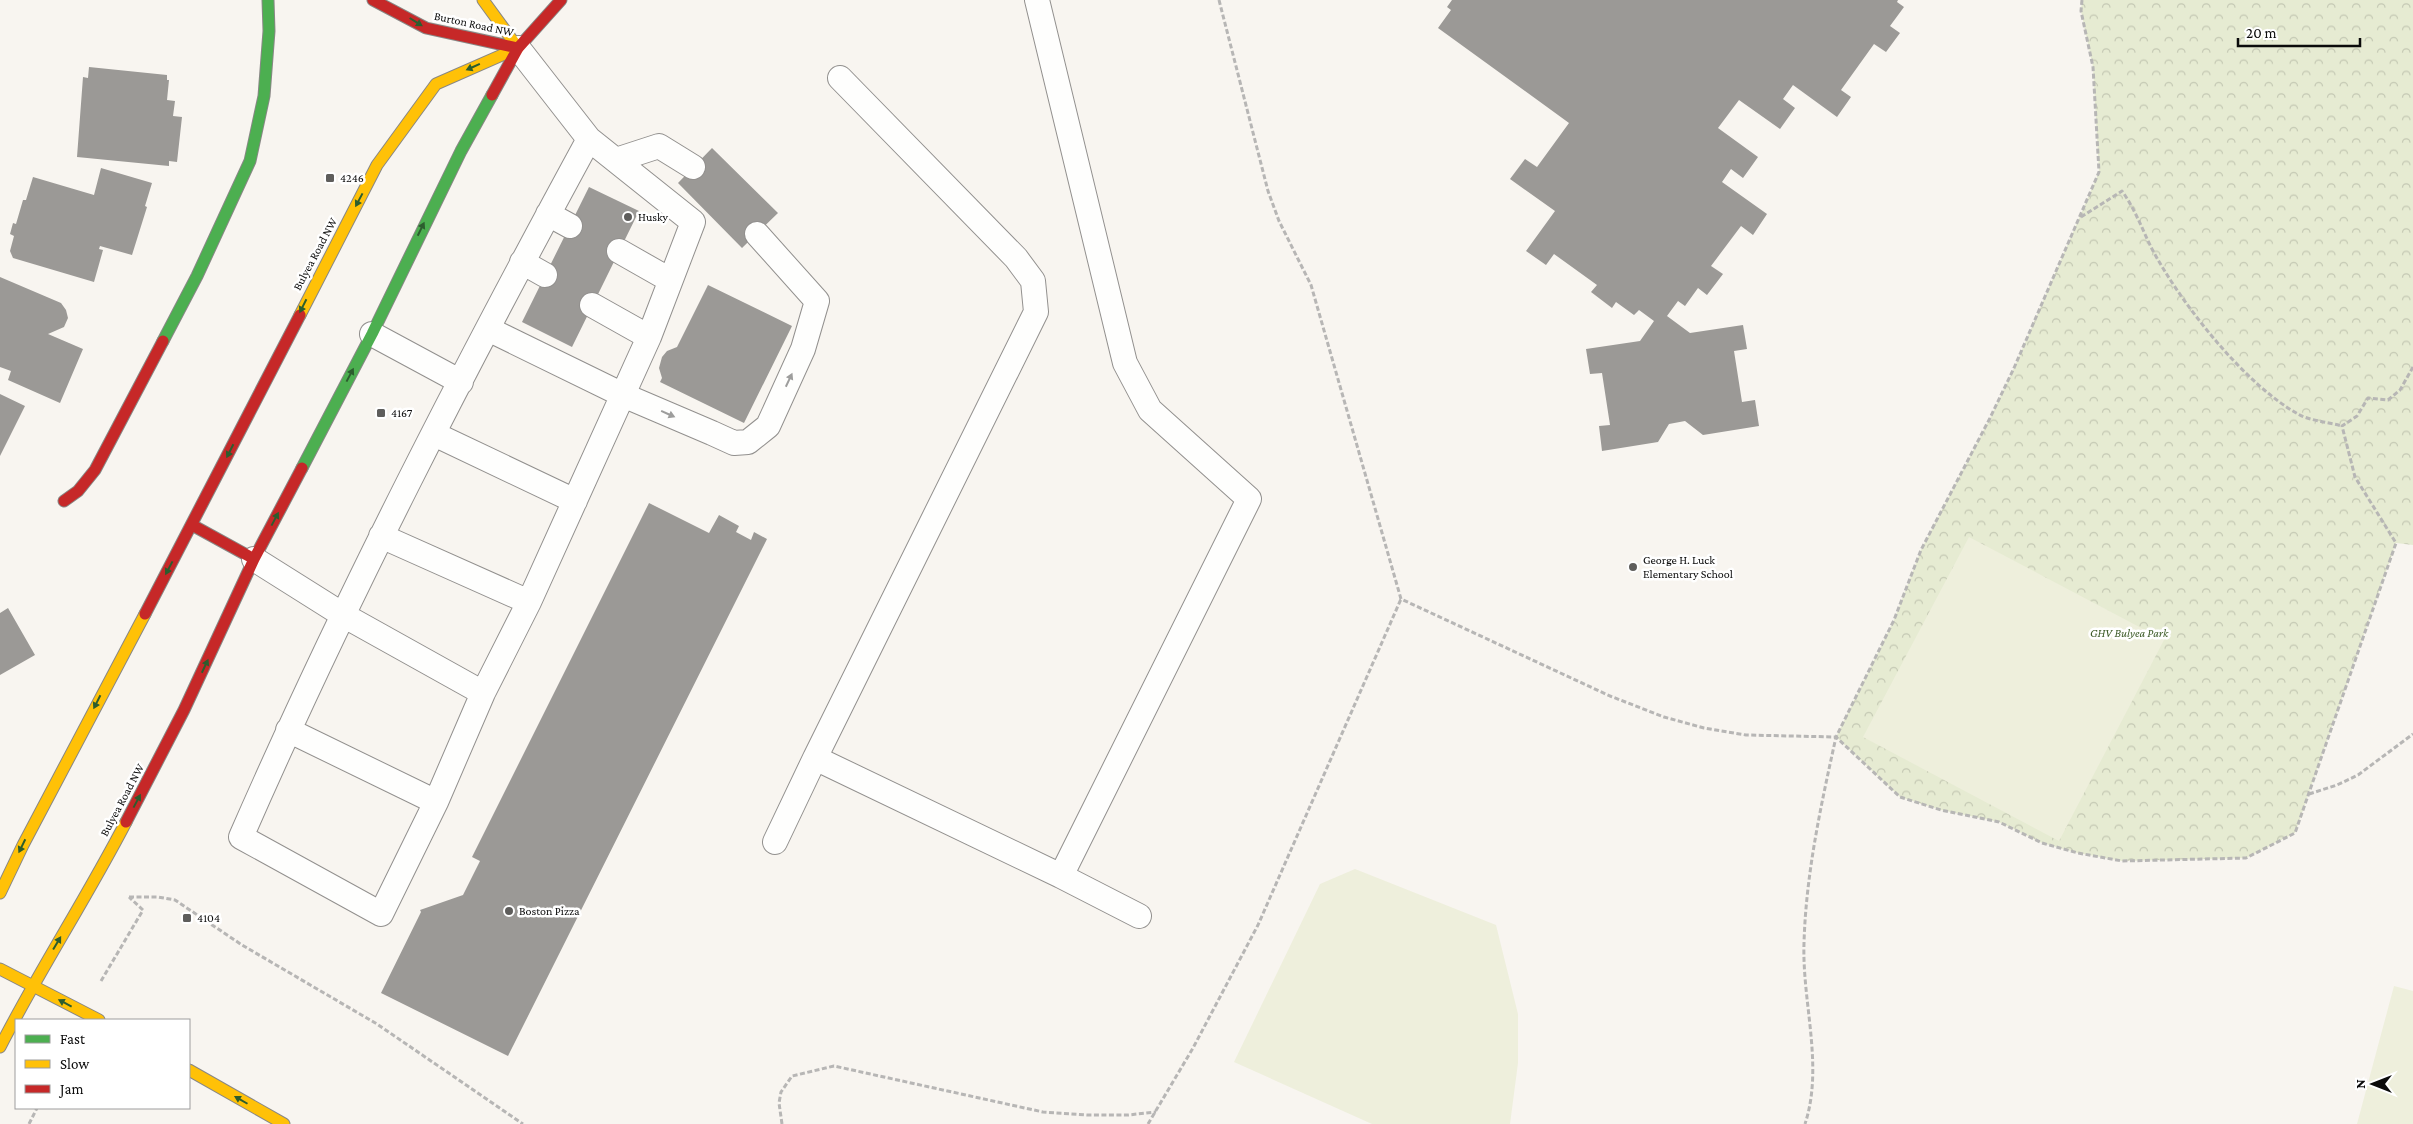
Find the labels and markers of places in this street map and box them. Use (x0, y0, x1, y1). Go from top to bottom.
place label: 4246 (340, 171, 364, 185)
marker: 4246 (324, 172, 336, 184)
place label: Husky (638, 210, 668, 224)
marker: Husky (622, 211, 634, 223)
place label: 4167 (391, 406, 413, 420)
marker: 4167 (375, 407, 387, 419)
place label: George H. Luck Elementary School (1643, 553, 1733, 581)
marker: George H. Luck Elementary School (1627, 561, 1639, 573)
place label: Boston Pizza (519, 904, 580, 918)
marker: Boston Pizza (503, 905, 515, 917)
place label: 4104 (197, 911, 220, 925)
marker: 4104 (181, 912, 193, 924)

